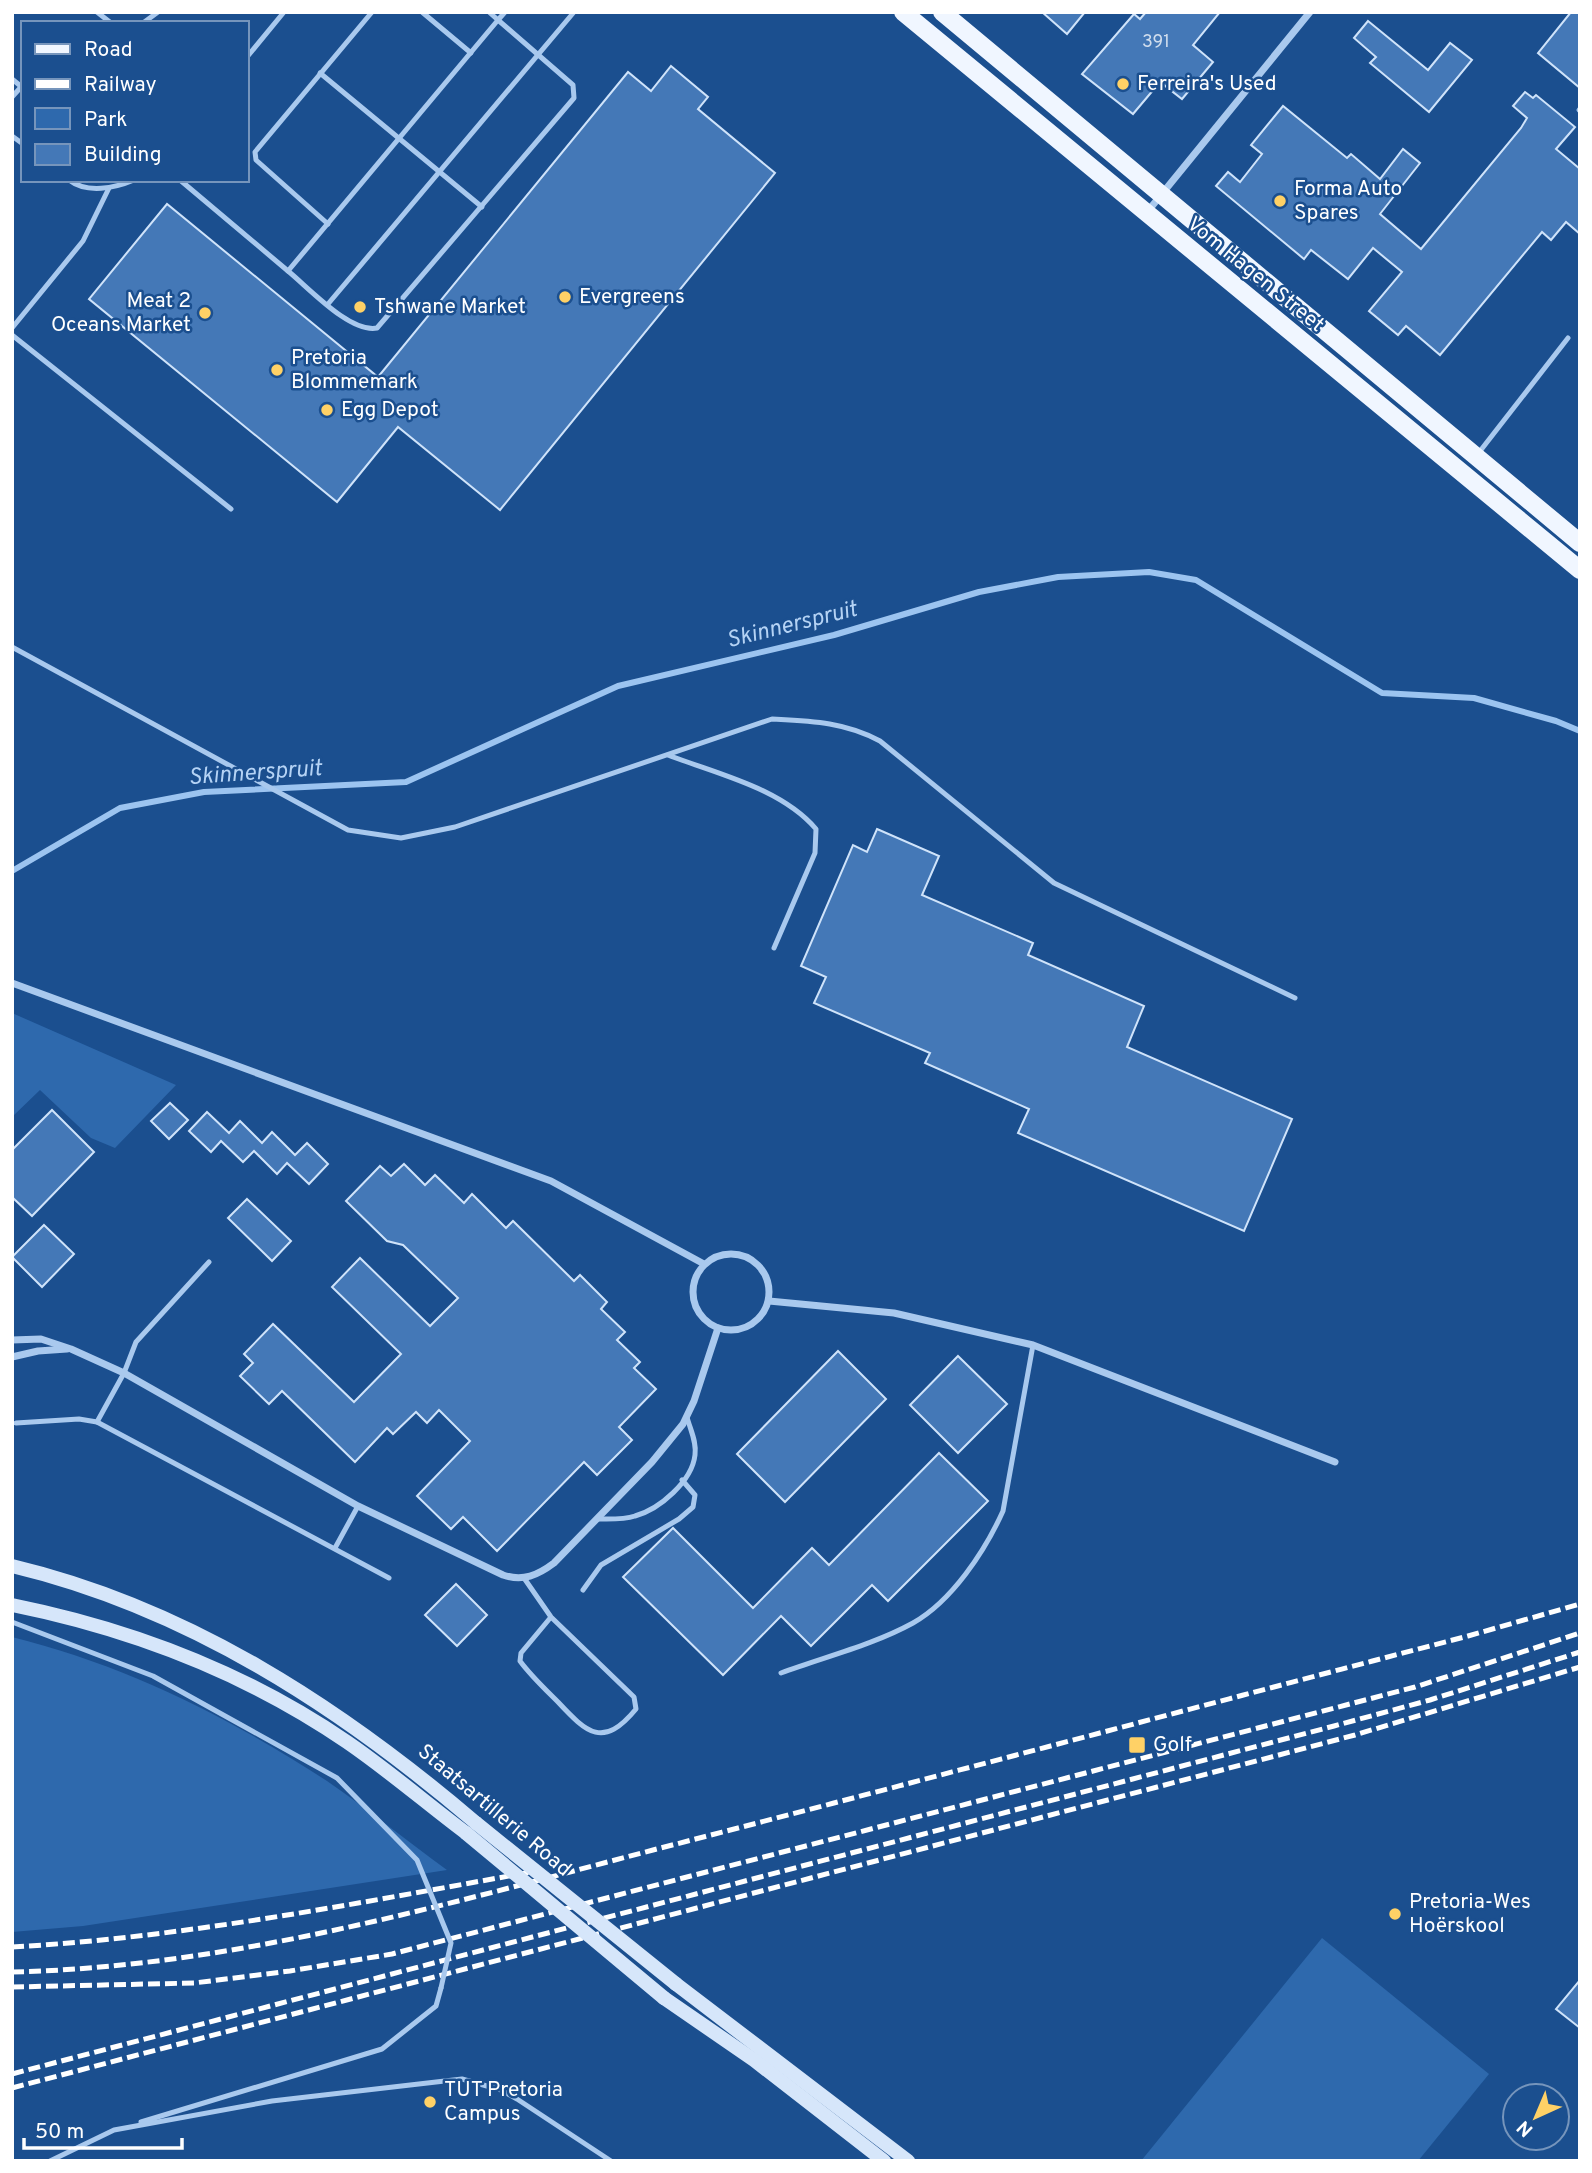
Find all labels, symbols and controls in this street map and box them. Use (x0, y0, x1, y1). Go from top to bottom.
legend (21, 21, 248, 182)
house number: 391 (1142, 31, 1170, 54)
text: Road (84, 37, 133, 64)
place label: Ferreira's Used (1137, 71, 1276, 98)
text: Railway (84, 72, 157, 99)
marker: Ferreira's Used (1115, 76, 1131, 92)
text: Park (84, 107, 127, 134)
text: Building (84, 142, 162, 169)
place label: Forma Auto Spares (1294, 176, 1402, 227)
marker: Forma Auto Spares (1272, 193, 1288, 209)
street label: Vom Hagen Street (1181, 211, 1329, 339)
place label: Evergreens (579, 284, 685, 311)
place label: Meat 2 Oceans Market (51, 288, 191, 339)
marker: Evergreens (557, 289, 573, 305)
place label: Tshwane Market (374, 294, 526, 321)
marker: Tshwane Market (352, 299, 368, 315)
marker: Meat 2 Oceans Market (197, 305, 213, 321)
place label: Pretoria Blommemark (291, 345, 418, 396)
marker: Pretoria Blommemark (269, 362, 285, 378)
place label: Egg Depot (341, 397, 439, 424)
marker: Egg Depot (319, 402, 335, 418)
water label: Skinnerspruit (724, 595, 862, 656)
water label: Skinnerspruit (187, 755, 325, 793)
place label: Golf (1153, 1732, 1192, 1759)
marker: Golf (1127, 1735, 1147, 1755)
street label: Staatsartillerie Road (411, 1739, 577, 1883)
place label: Pretoria-Wes Hoërskool (1409, 1889, 1531, 1940)
marker: Pretoria-Wes Hoërskool (1387, 1906, 1403, 1922)
place label: TUT Pretoria Campus (444, 2077, 563, 2128)
north arrow (1501, 2082, 1571, 2152)
marker: TUT Pretoria Campus (422, 2094, 438, 2110)
scale bar (24, 2106, 182, 2150)
text: N (1512, 2114, 1539, 2141)
text: 50 m (35, 2119, 84, 2146)

